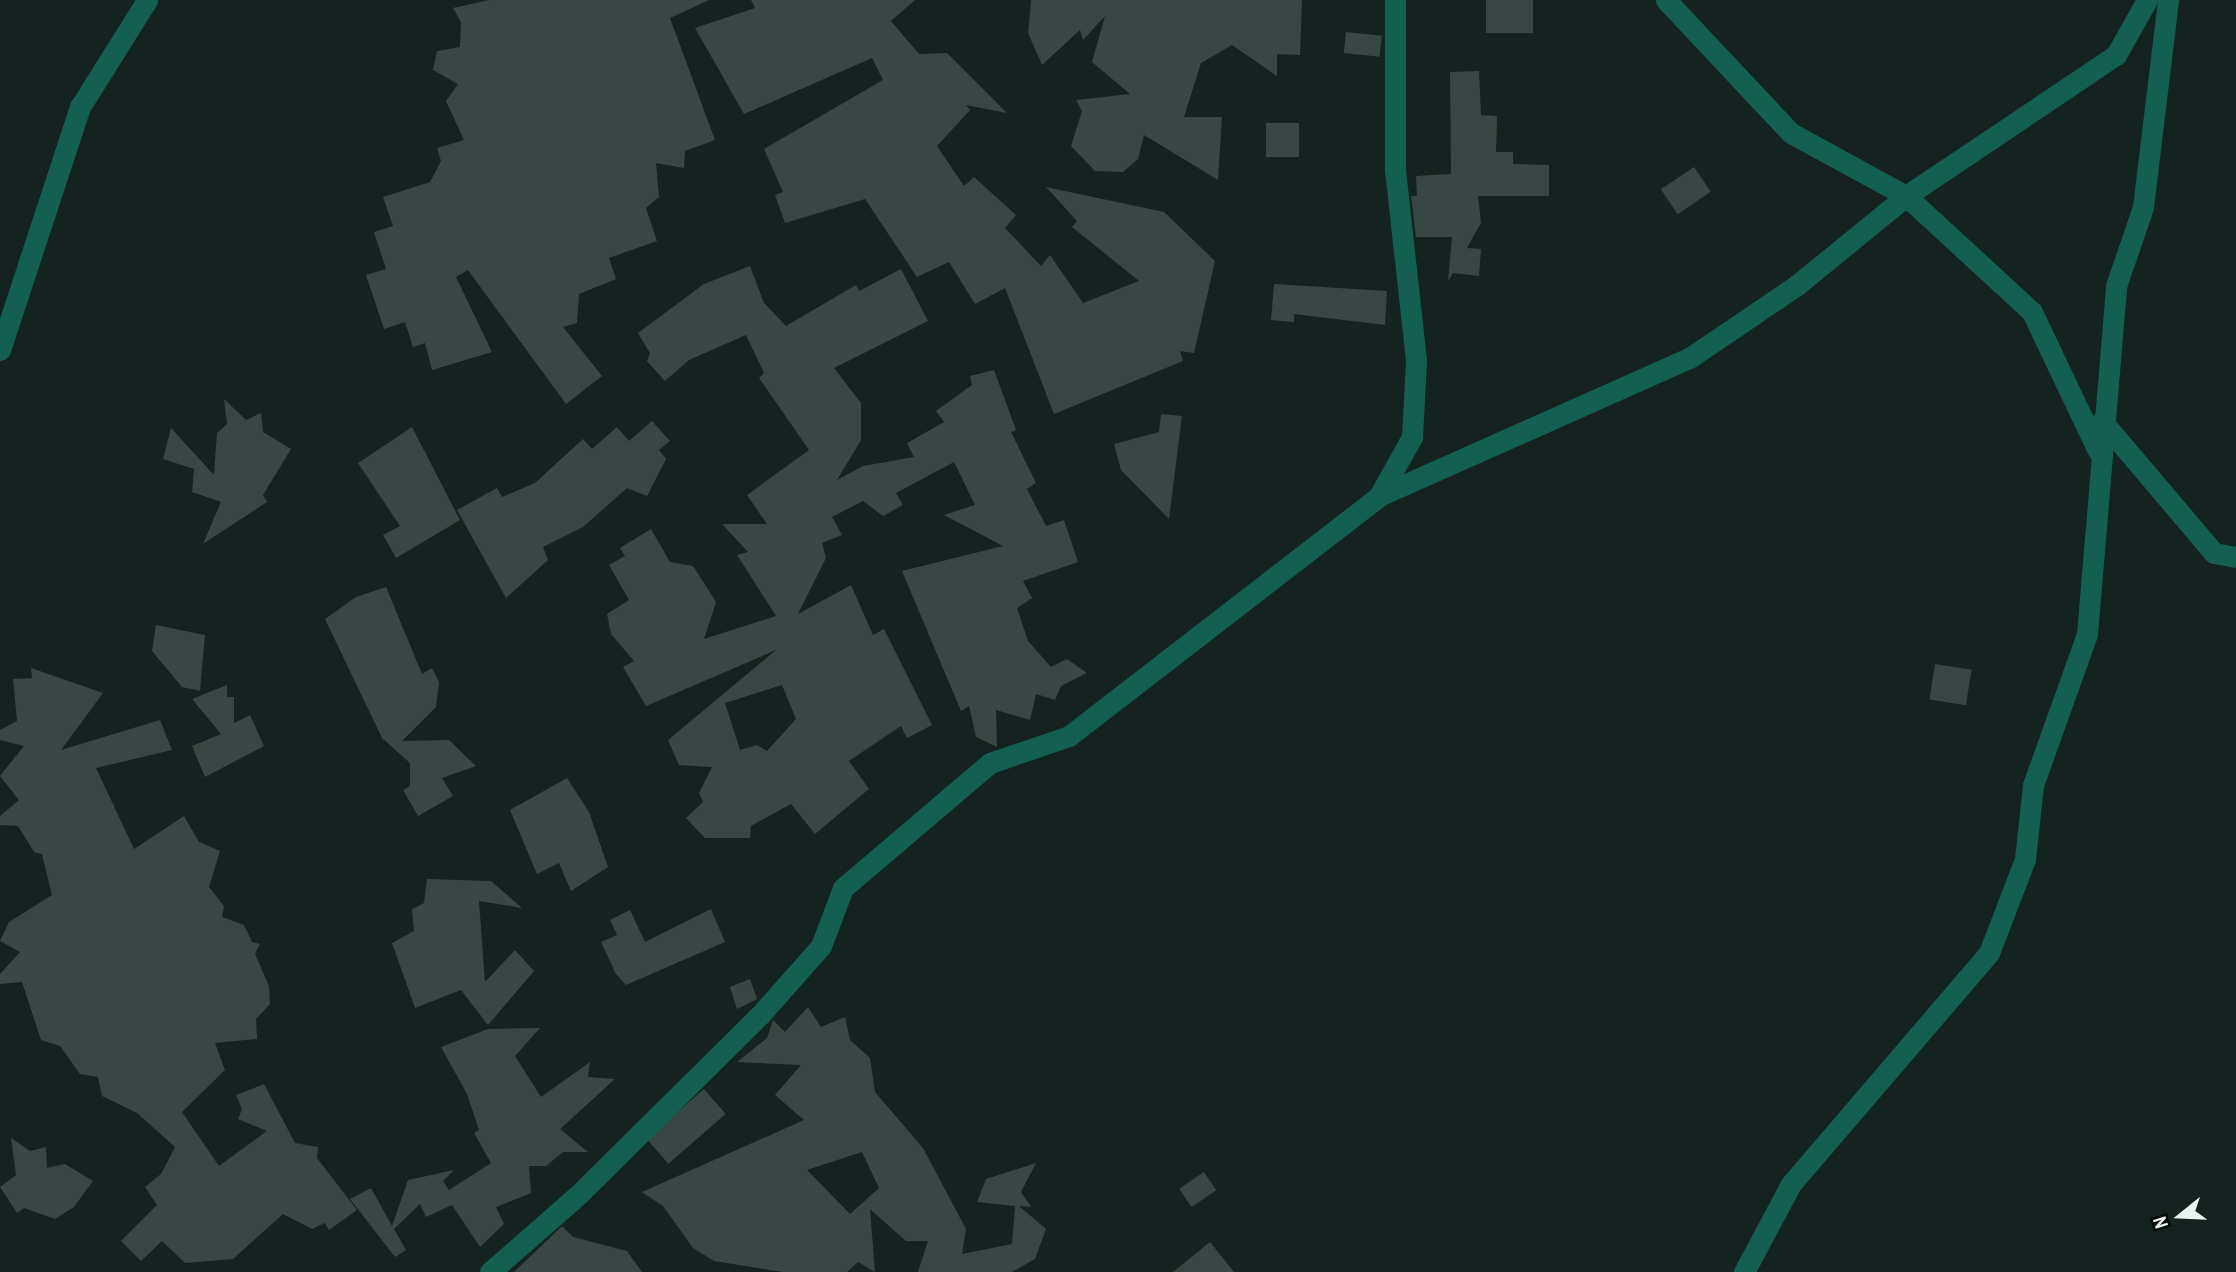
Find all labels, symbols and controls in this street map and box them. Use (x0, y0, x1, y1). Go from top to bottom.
north arrow (2145, 1181, 2215, 1251)
text: N (2146, 1213, 2174, 1232)

